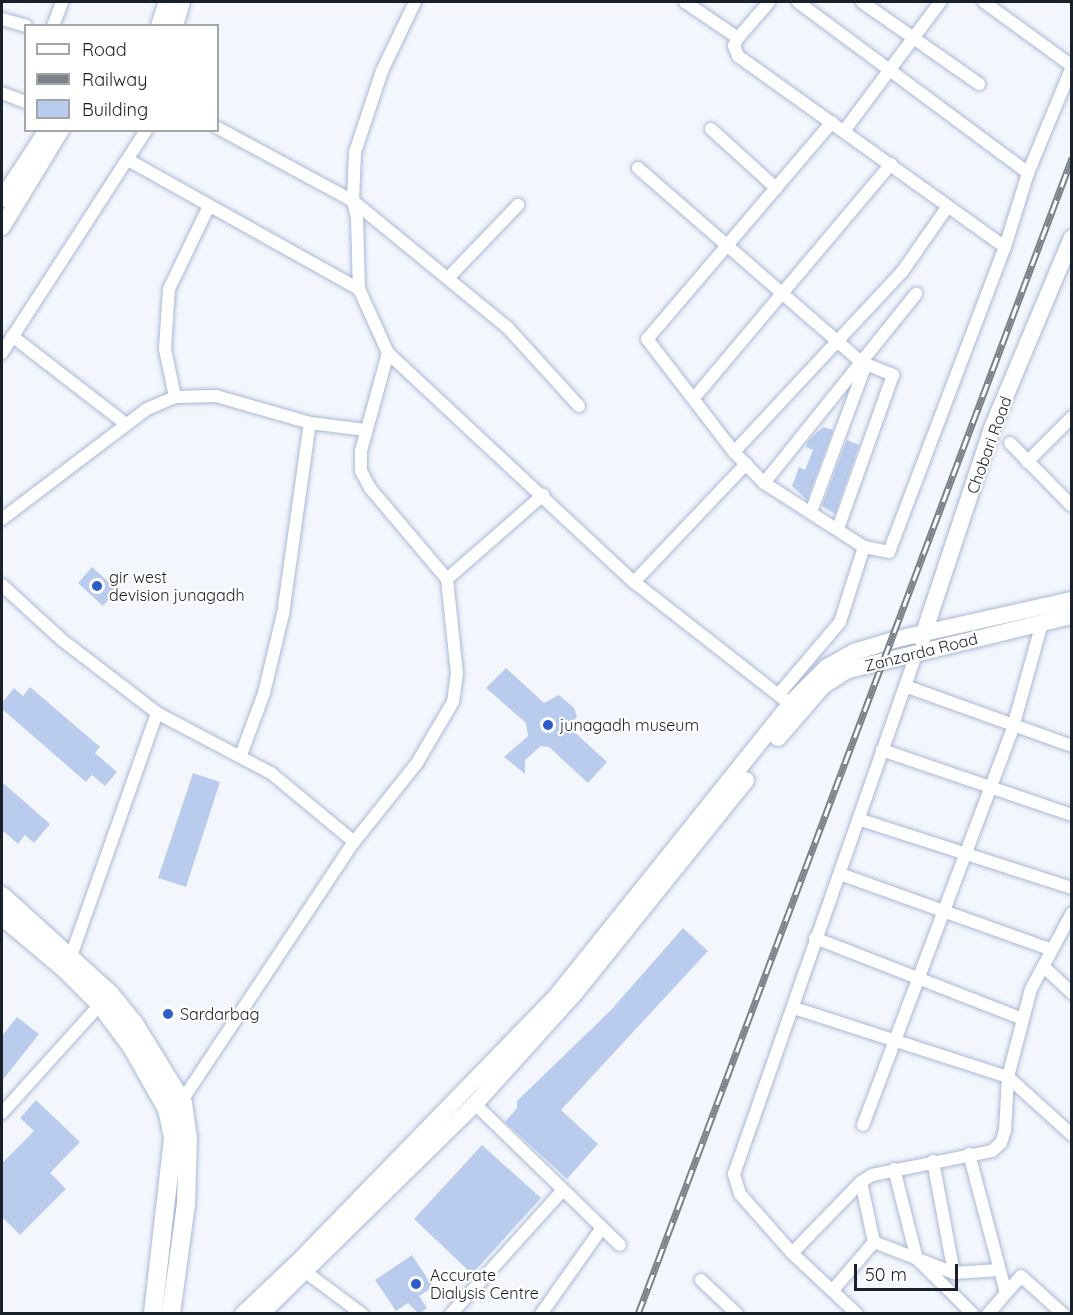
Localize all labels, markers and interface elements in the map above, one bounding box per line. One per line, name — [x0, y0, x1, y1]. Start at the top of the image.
legend — [24, 24, 219, 132]
text: Road — [82, 38, 127, 61]
text: Railway — [82, 68, 148, 91]
text: Building — [82, 98, 148, 121]
street label: Chobari Road — [962, 394, 1016, 496]
place label: gir west devision junagadh — [109, 567, 245, 605]
marker: gir west devision junagadh — [90, 579, 104, 593]
street label: Zanzarda Road — [862, 629, 980, 675]
place label: junagadh museum — [560, 715, 699, 735]
marker: junagadh museum — [541, 718, 555, 732]
place label: Sardarbag — [180, 1004, 259, 1024]
marker: Sardarbag — [161, 1007, 175, 1021]
scale bar — [857, 1252, 960, 1290]
text: 50 m — [865, 1263, 907, 1286]
place label: Accurate Dialysis Centre — [430, 1265, 539, 1303]
marker: Accurate Dialysis Centre — [407, 1275, 425, 1293]

